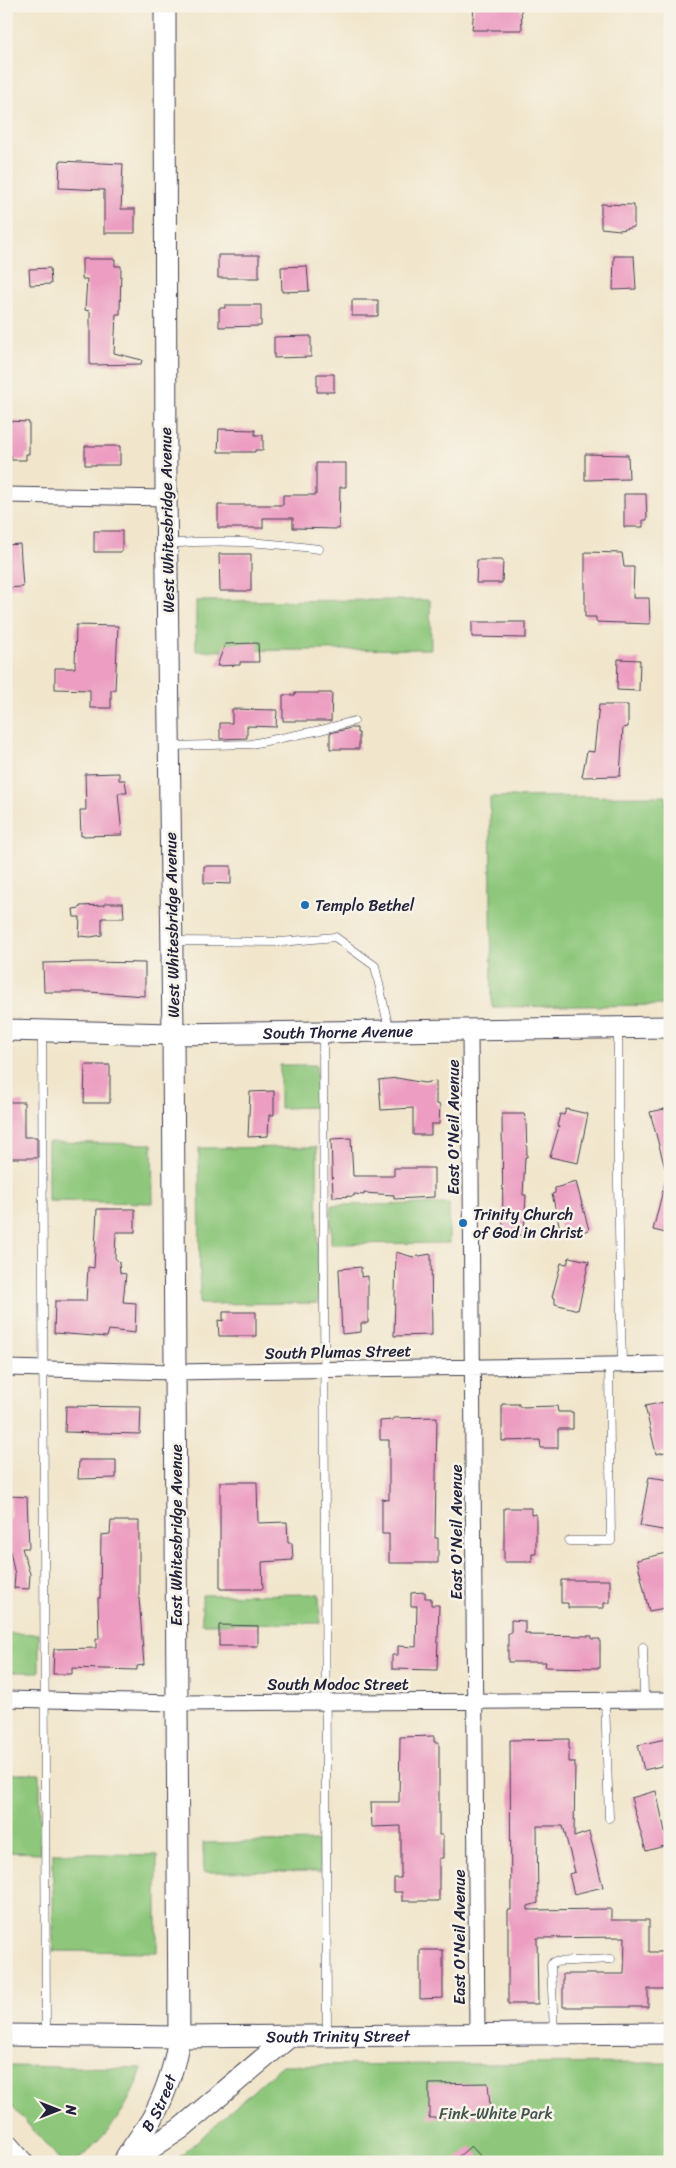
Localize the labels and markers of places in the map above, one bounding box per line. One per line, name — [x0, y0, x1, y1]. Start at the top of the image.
place label: Templo Bethel — [315, 891, 415, 920]
marker: Templo Bethel — [299, 899, 311, 911]
place label: Trinity Church of God in Christ — [473, 1200, 583, 1247]
marker: Trinity Church of God in Christ — [457, 1217, 469, 1229]

